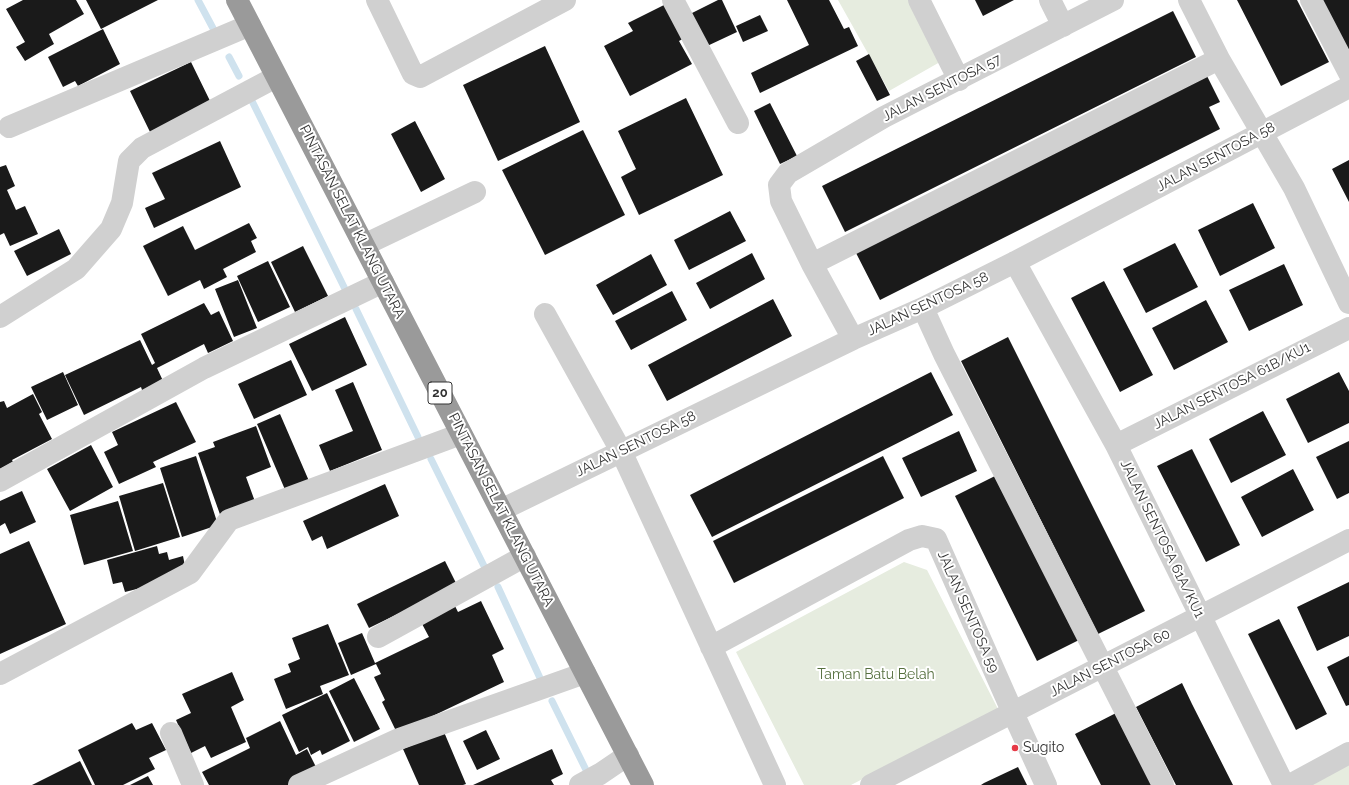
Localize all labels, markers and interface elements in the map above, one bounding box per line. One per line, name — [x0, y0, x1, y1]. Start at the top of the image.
street label: JALAN SENTOSA 57 — [880, 51, 1004, 125]
street label: JALAN SENTOSA 58 — [1154, 119, 1278, 195]
street label: PINTASAN SELAT KLANG UTARA — [296, 122, 408, 322]
street label: JALAN SENTOSA 58 — [865, 269, 991, 339]
street label: JALAN SENTOSA 61B/KU1 — [1151, 339, 1313, 433]
road number: 20 — [428, 382, 452, 404]
street label: JALAN SENTOSA 58 — [573, 408, 699, 480]
street label: PINTASAN SELAT KLANG UTARA — [445, 410, 557, 610]
street label: JALAN SENTOSA 61A/KU1 — [1116, 457, 1208, 621]
street label: JALAN SENTOSA 59 — [934, 548, 1002, 676]
street label: JALAN SENTOSA 60 — [1047, 625, 1173, 701]
park label: Taman Batu Belah — [817, 667, 935, 683]
place label: Sugito — [1023, 740, 1064, 756]
marker: Sugito — [1010, 743, 1020, 753]

